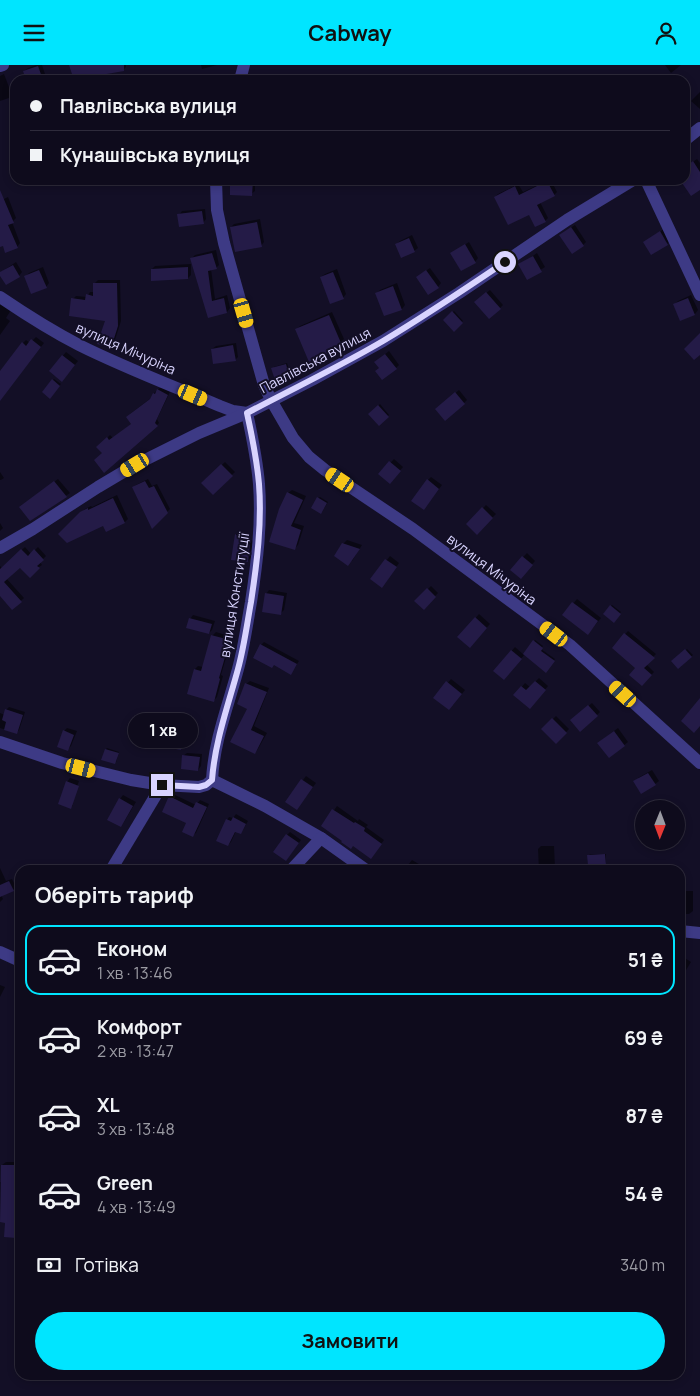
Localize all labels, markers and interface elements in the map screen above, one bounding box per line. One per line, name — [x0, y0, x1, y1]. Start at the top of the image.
text: Cabway — [308, 18, 392, 48]
icon: menu — [20, 19, 48, 47]
icon: person — [652, 19, 680, 47]
text: Павлівська вулиця — [60, 93, 237, 119]
text: Кунашівська вулиця — [60, 142, 250, 168]
route start — [494, 251, 516, 273]
car — [232, 297, 255, 329]
street label: вулиця Мічуріна — [73, 317, 179, 379]
street label: Павлівська вулиця — [256, 323, 374, 397]
car — [176, 382, 209, 408]
car — [118, 451, 151, 479]
car — [323, 465, 356, 495]
street label: вулиця Мічуріна — [443, 529, 541, 609]
street label: вулиця Конституції — [215, 530, 253, 659]
car — [537, 619, 570, 649]
car — [606, 678, 639, 710]
callout: 1 хв — [127, 713, 197, 747]
text: 1 хв — [149, 719, 177, 741]
car — [64, 757, 97, 779]
route end — [151, 774, 173, 796]
north arrow — [635, 800, 685, 850]
map controls — [635, 800, 685, 850]
text: Оберіть тариф — [35, 880, 194, 910]
text: Економ — [97, 936, 167, 962]
icon: car — [37, 938, 82, 983]
text: 51 ₴ — [628, 947, 663, 973]
text: 1 хв · 13:46 — [97, 962, 173, 984]
text: Комфорт — [97, 1014, 182, 1040]
icon: car — [37, 1016, 82, 1061]
text: 69 ₴ — [624, 1025, 663, 1051]
text: 2 хв · 13:47 — [97, 1040, 174, 1062]
text: XL — [97, 1092, 120, 1118]
icon: car — [37, 1094, 82, 1139]
text: 87 ₴ — [626, 1103, 663, 1129]
text: 3 хв · 13:48 — [97, 1118, 175, 1140]
text: Green — [97, 1170, 153, 1196]
icon: car — [37, 1172, 82, 1217]
text: 54 ₴ — [625, 1181, 663, 1207]
text: 4 хв · 13:49 — [97, 1196, 176, 1218]
icon: cash — [35, 1251, 63, 1279]
text: Готівка — [75, 1252, 139, 1278]
text: 340 m — [620, 1254, 665, 1276]
button: Замовити — [35, 1312, 665, 1370]

